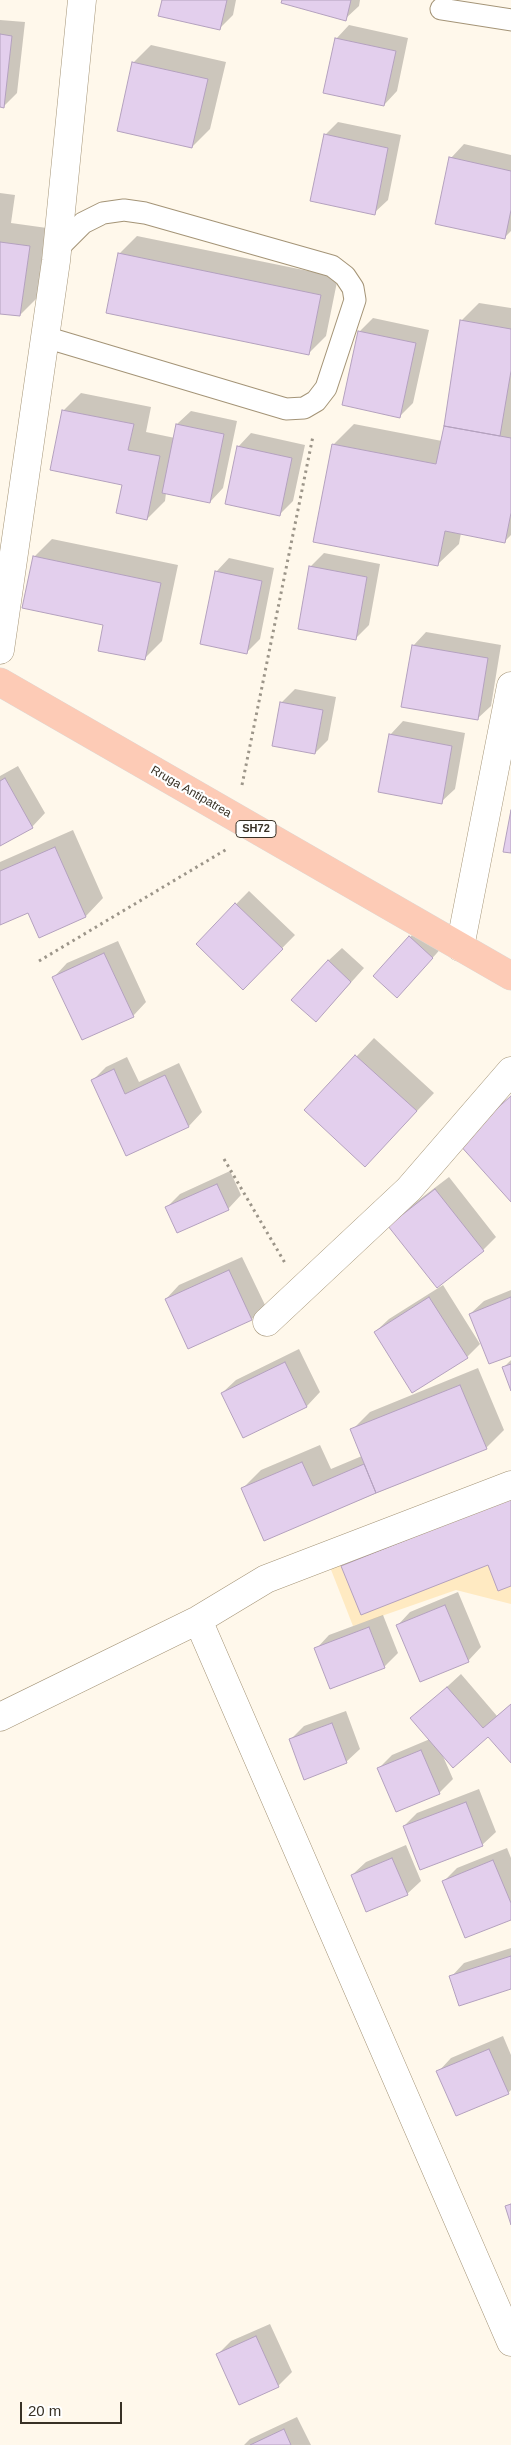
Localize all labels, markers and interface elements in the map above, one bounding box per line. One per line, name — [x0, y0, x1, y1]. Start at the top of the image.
street label: Rruga Antipatrea — [148, 763, 234, 821]
road number: SH72 — [236, 821, 276, 838]
scale bar — [22, 2392, 125, 2424]
text: 20 m — [28, 2402, 61, 2419]

